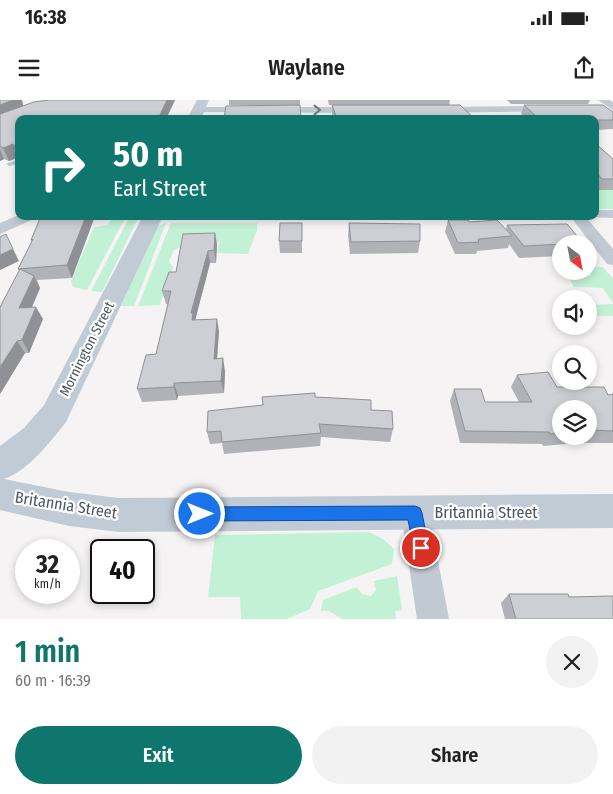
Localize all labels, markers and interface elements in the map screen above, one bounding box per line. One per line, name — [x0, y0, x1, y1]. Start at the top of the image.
text: 16:38 — [25, 6, 67, 29]
icon: menu — [15, 54, 43, 82]
text: Waylane — [268, 54, 345, 81]
icon: share — [570, 54, 598, 82]
one-way arrow — [314, 105, 321, 115]
text: 50 m — [113, 133, 183, 175]
icon: right — [30, 135, 95, 200]
text: Earl Street — [113, 175, 207, 202]
north arrow — [552, 235, 598, 280]
map controls — [552, 235, 597, 445]
button: sound — [552, 290, 597, 335]
street label: Mornington Street — [56, 298, 118, 399]
button: search — [552, 345, 597, 390]
button: layers — [552, 400, 597, 445]
position arrow — [173, 487, 225, 539]
street label: Britannia Street — [14, 488, 119, 523]
street label: Britannia Street — [434, 503, 538, 522]
pin — [400, 527, 442, 569]
icon: arrive — [407, 534, 435, 562]
speed limit sign: 40 — [90, 539, 155, 604]
text: 32 — [36, 550, 59, 580]
text: km/h — [34, 577, 61, 591]
text: 1 min — [15, 634, 80, 670]
button: close — [546, 636, 598, 688]
text: 60 m · 16:39 — [15, 671, 91, 690]
button: Exit — [15, 726, 302, 784]
button: Share — [312, 726, 598, 784]

